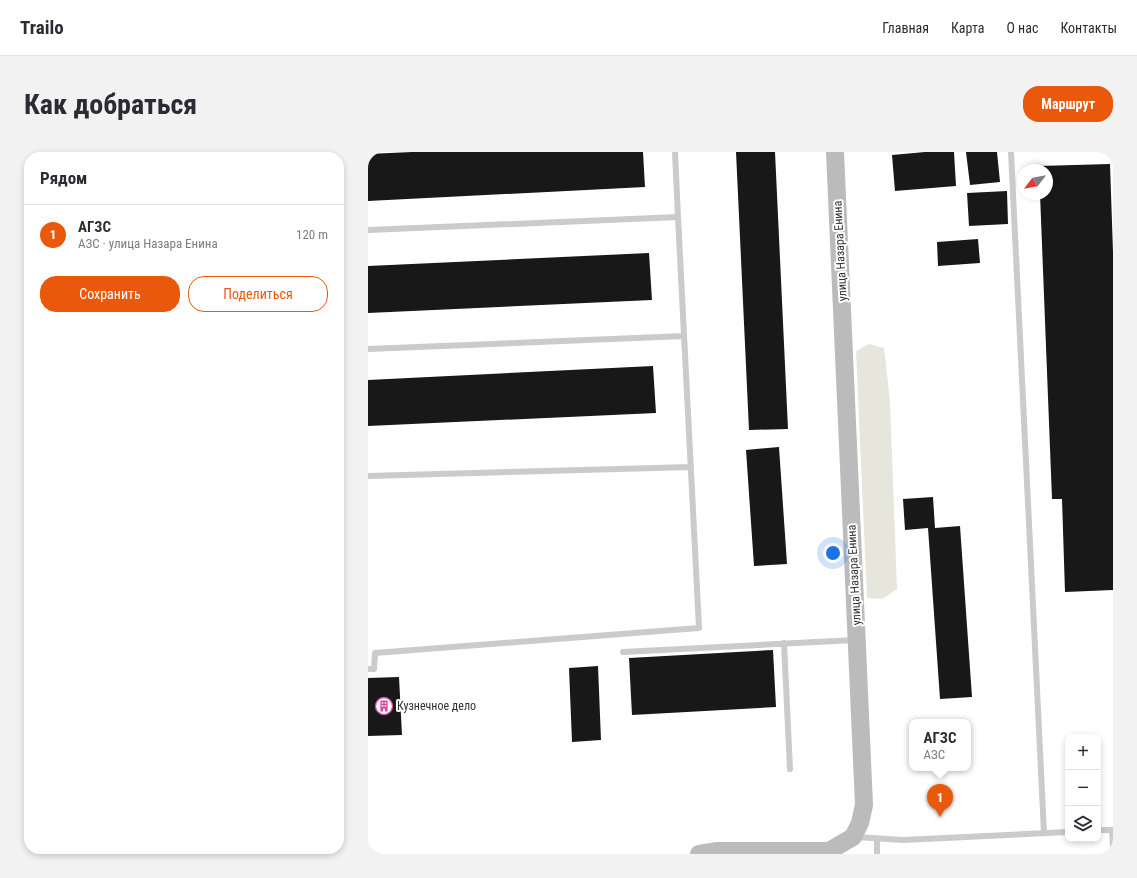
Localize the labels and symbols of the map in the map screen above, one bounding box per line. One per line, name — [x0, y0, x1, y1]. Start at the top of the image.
north arrow — [1017, 164, 1053, 200]
street label: улица Назара Енина — [830, 200, 850, 302]
street label: улица Назара Енина — [844, 524, 864, 626]
your location — [823, 543, 843, 563]
building icon: Кузнечное дело — [374, 696, 394, 716]
place label: Кузнечное дело — [397, 699, 476, 713]
pin: 1 — [927, 784, 953, 817]

